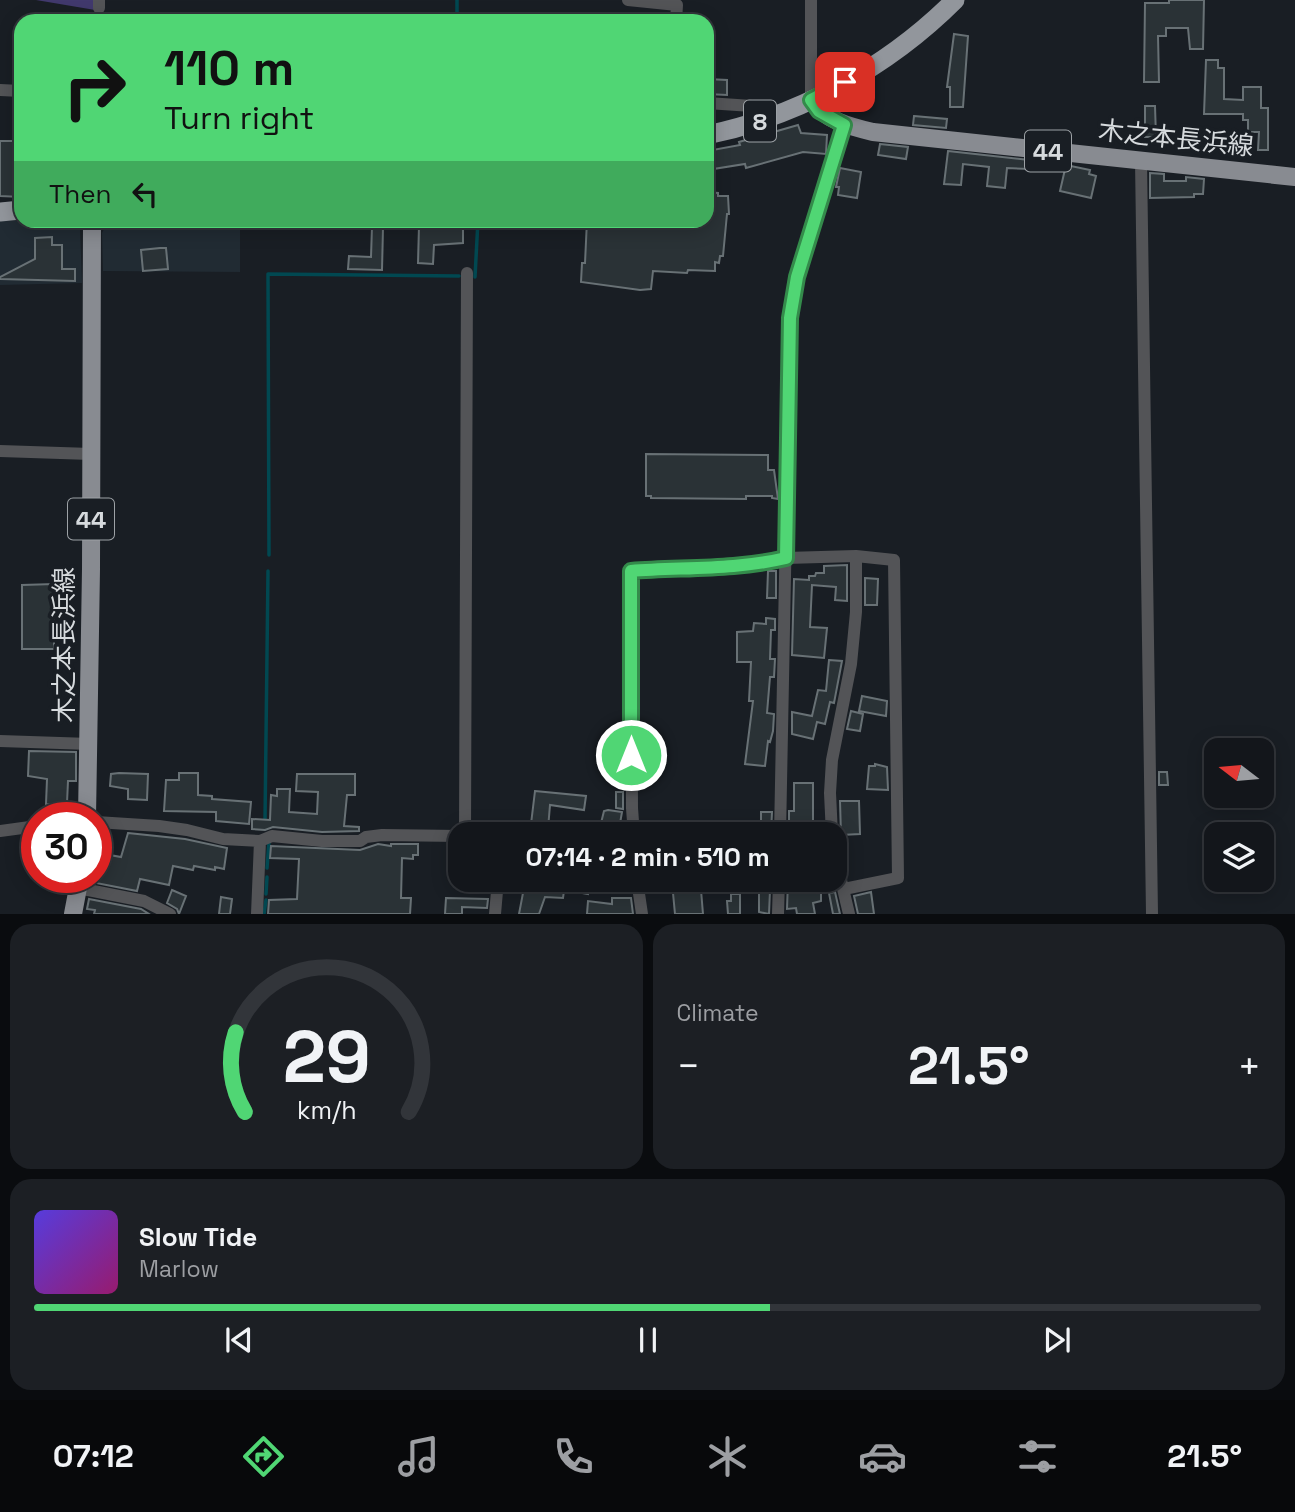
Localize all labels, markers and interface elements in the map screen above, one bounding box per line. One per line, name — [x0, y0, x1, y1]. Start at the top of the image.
text: 110 m — [164, 37, 294, 99]
icon: right — [49, 42, 140, 133]
pin — [815, 52, 875, 112]
icon: arrive — [826, 63, 864, 101]
text: Turn right — [164, 98, 314, 138]
road number: 8 — [744, 100, 776, 141]
street label: 木之本長浜線 — [1097, 113, 1255, 163]
road number: 44 — [1025, 131, 1071, 172]
icon: left — [126, 175, 164, 213]
text: Then — [49, 177, 112, 211]
road number: 44 — [68, 498, 114, 540]
street label: 木之本長浜線 — [47, 567, 81, 723]
position arrow — [594, 718, 668, 792]
north arrow — [1204, 738, 1274, 808]
map controls — [1204, 738, 1274, 892]
speed limit sign: 30 — [21, 802, 112, 893]
button: layers — [1204, 822, 1274, 892]
text: 07:14 · 2 min · 510 m — [525, 840, 770, 874]
text: Climate — [677, 998, 759, 1028]
text: 29 — [282, 1011, 370, 1104]
text: 21.5° — [908, 1033, 1030, 1099]
text: − — [677, 1042, 700, 1090]
text: + — [1237, 1042, 1261, 1090]
text: km/h — [296, 1094, 356, 1126]
text: Slow Tide — [139, 1220, 257, 1254]
text: Marlow — [139, 1254, 219, 1284]
icon: previous — [220, 1321, 258, 1359]
icon: pause — [629, 1321, 667, 1359]
icon: next — [1038, 1321, 1076, 1359]
icon: directions — [239, 1432, 288, 1481]
icon: music — [394, 1432, 443, 1481]
icon: phone — [549, 1432, 598, 1481]
icon: climate — [703, 1432, 752, 1481]
icon: car — [858, 1432, 907, 1481]
icon: filters — [1013, 1432, 1062, 1481]
text: 07:12 — [53, 1436, 134, 1476]
text: 21.5° — [1167, 1436, 1242, 1476]

